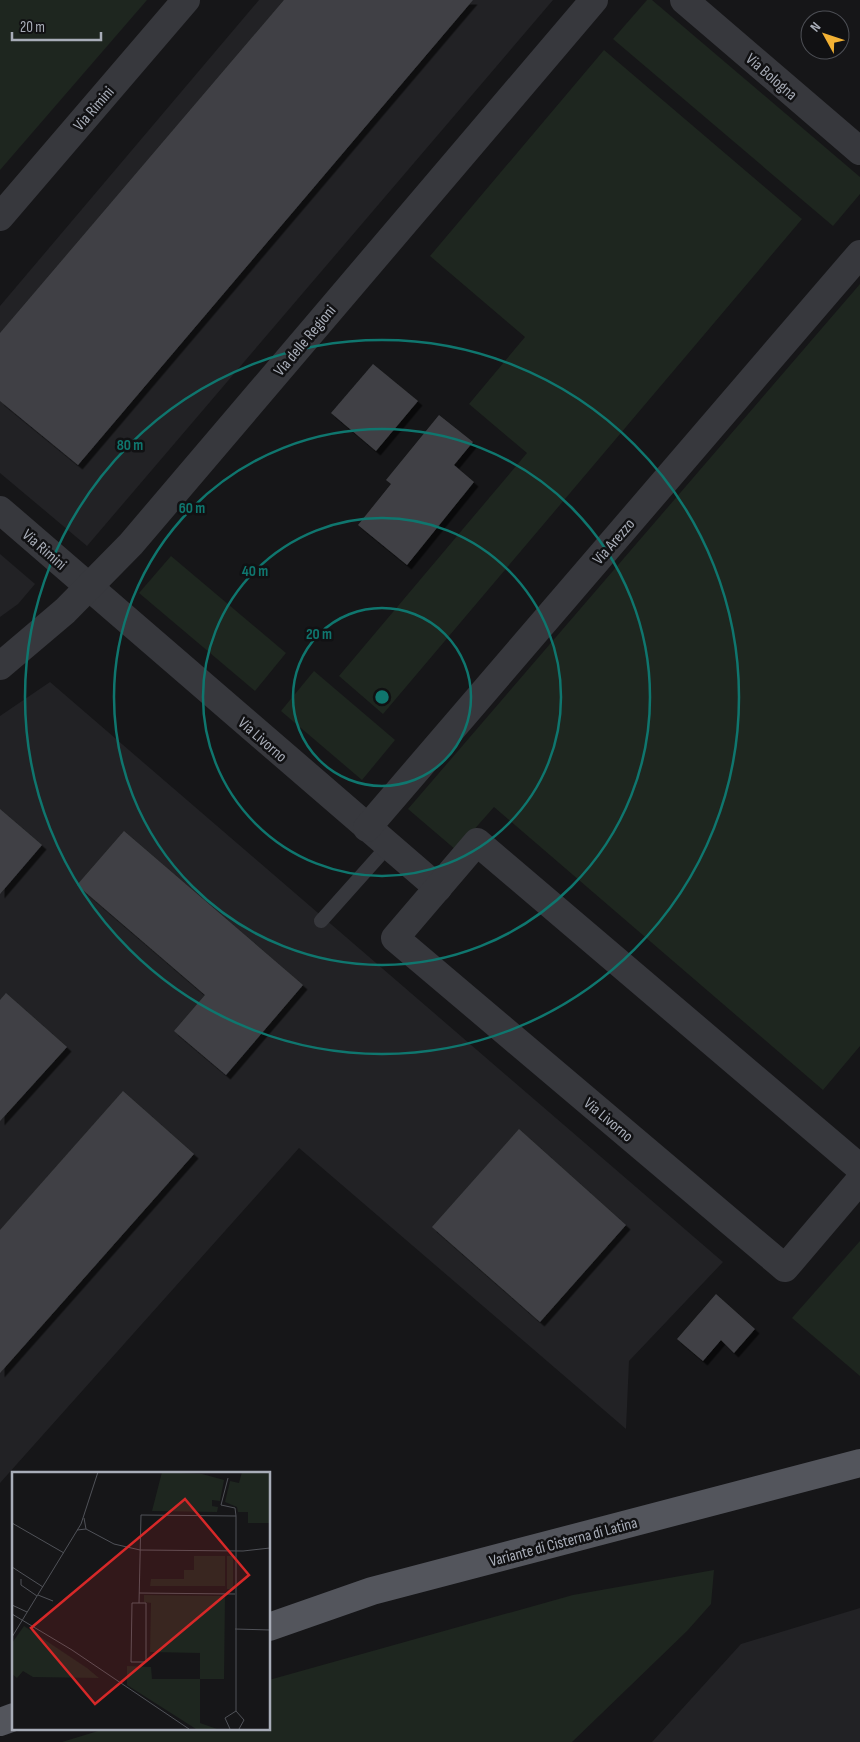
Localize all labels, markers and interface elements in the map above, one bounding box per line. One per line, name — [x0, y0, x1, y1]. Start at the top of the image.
scale bar — [12, 10, 101, 42]
north arrow — [800, 10, 850, 60]
text: 20 m — [20, 18, 45, 37]
text: N — [807, 19, 824, 35]
street label: Via Bologna — [742, 50, 800, 105]
street label: Via Rimini — [70, 83, 118, 135]
street label: Via delle Regioni — [270, 302, 340, 380]
text: 80 m — [117, 436, 143, 455]
text: 60 m — [179, 499, 205, 518]
street label: Via Arezzo — [589, 515, 639, 569]
street label: Via Rimini — [18, 526, 70, 574]
text: 40 m — [242, 562, 268, 581]
text: 20 m — [306, 625, 332, 644]
centre of rings — [373, 688, 391, 706]
street label: Via Livorno — [234, 714, 290, 767]
street label: Via Livorno — [579, 1094, 637, 1146]
inset map — [12, 1472, 270, 1730]
street label: Variante di Cisterna di Latina — [487, 1514, 639, 1571]

